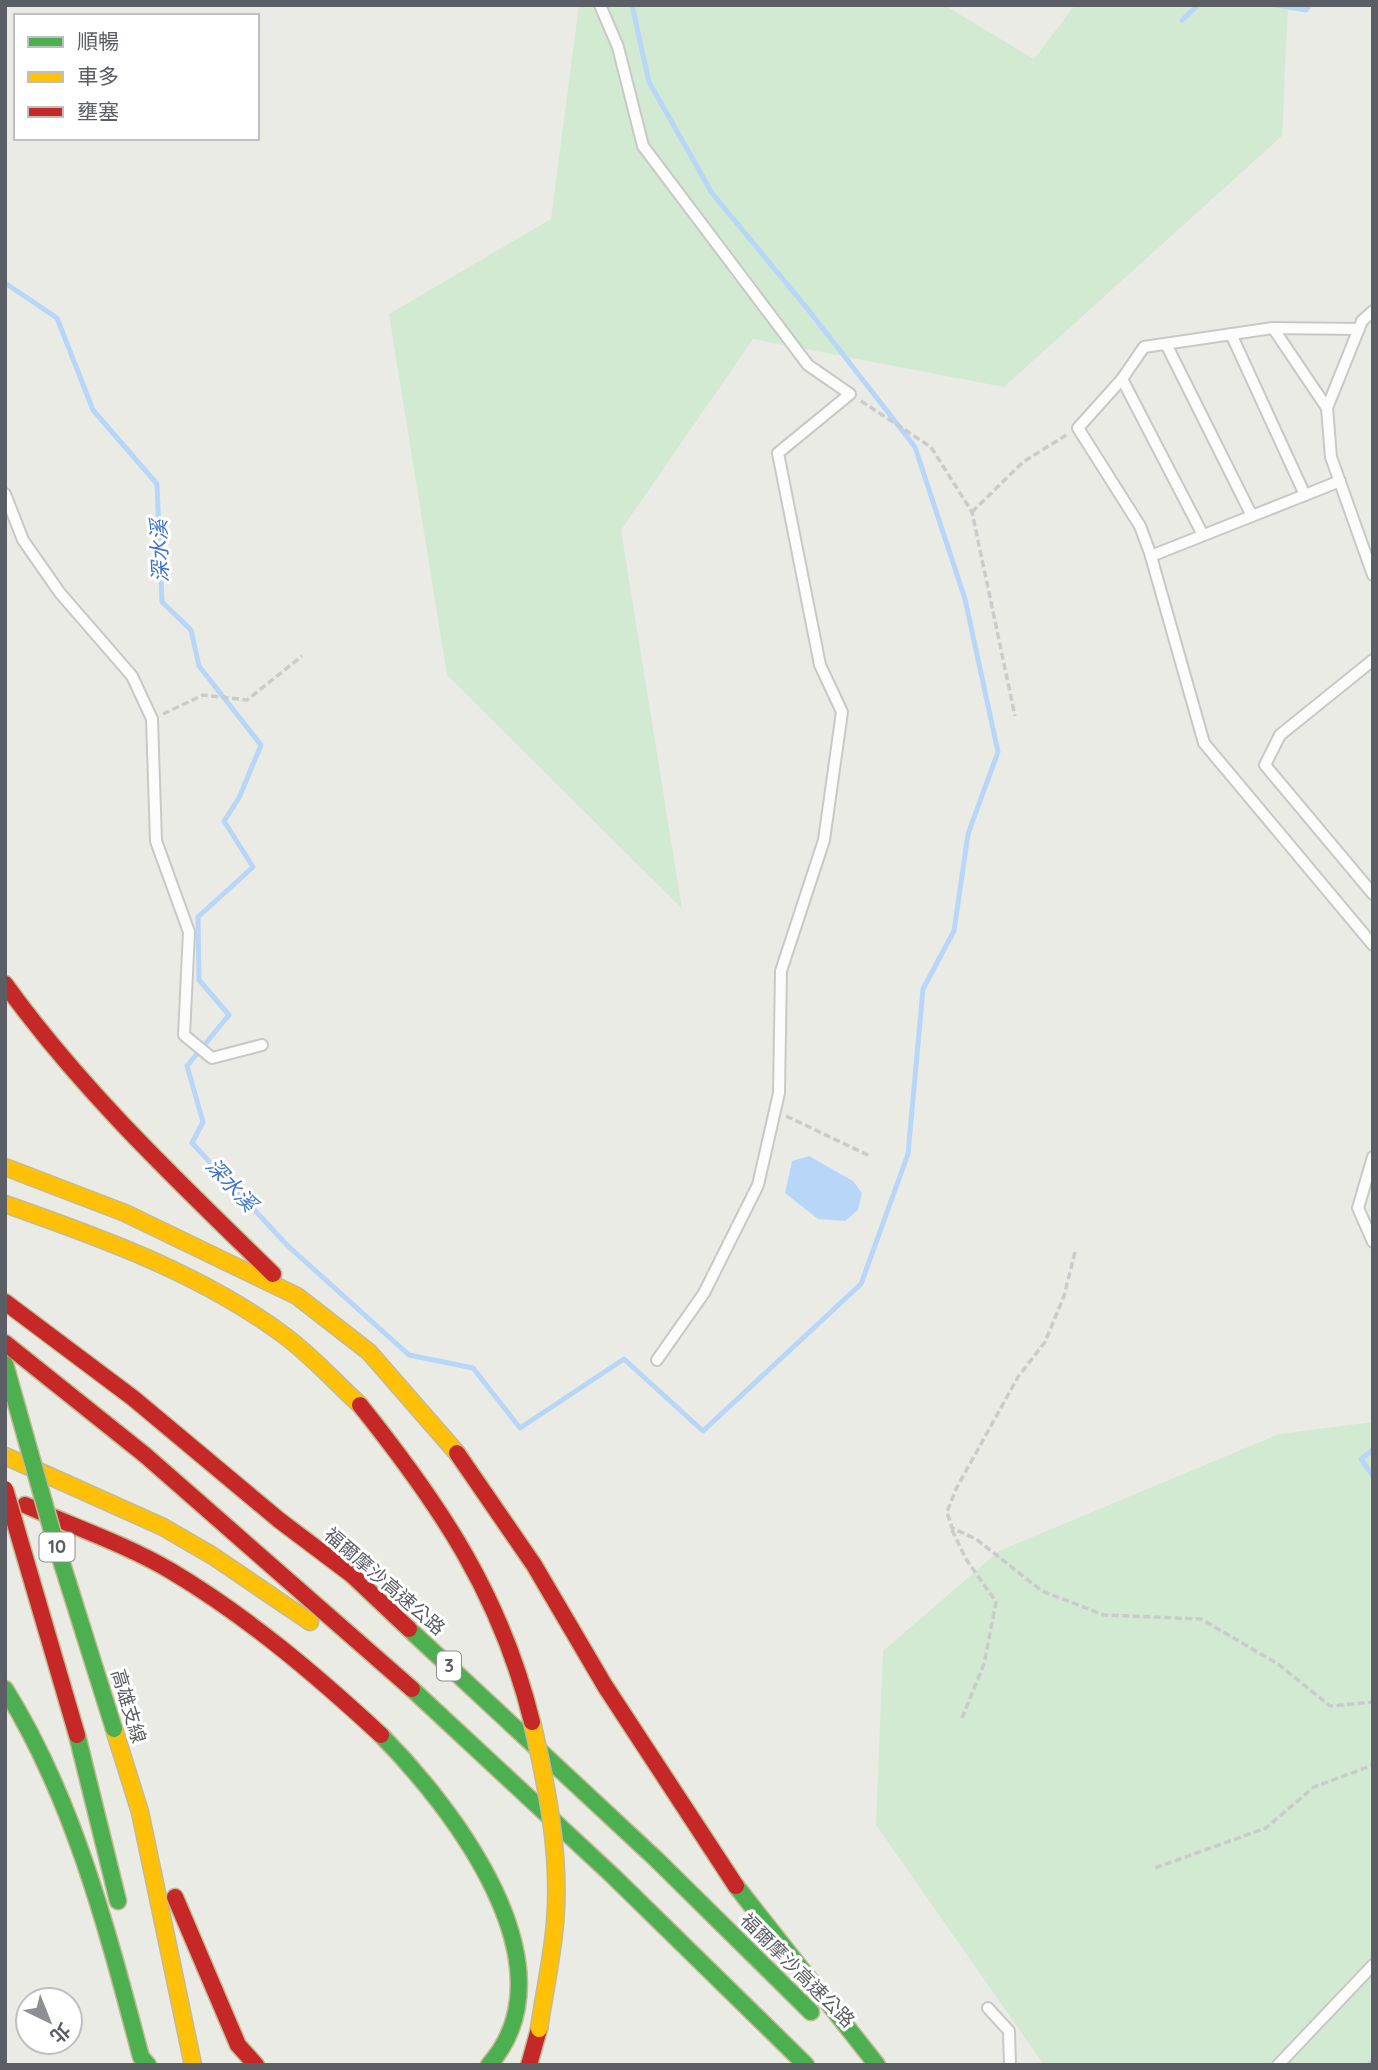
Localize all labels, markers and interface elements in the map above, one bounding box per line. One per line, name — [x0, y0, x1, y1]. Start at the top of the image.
legend — [14, 14, 259, 140]
text: 順暢 — [77, 28, 119, 54]
text: 車多 — [77, 63, 119, 89]
text: 壅塞 — [77, 98, 119, 124]
water label: 深水溪 — [145, 516, 173, 583]
water label: 深水溪 — [201, 1152, 265, 1218]
street label: 福爾摩沙高速公路 — [320, 1522, 450, 1640]
road number: 10 — [40, 1532, 74, 1562]
road number: 3 — [437, 1652, 461, 1680]
street label: 高雄支線 — [106, 1666, 152, 1746]
street label: 福爾摩沙高速公路 — [736, 1908, 860, 2032]
north arrow — [14, 1986, 84, 2056]
text: 北 — [45, 2018, 76, 2049]

